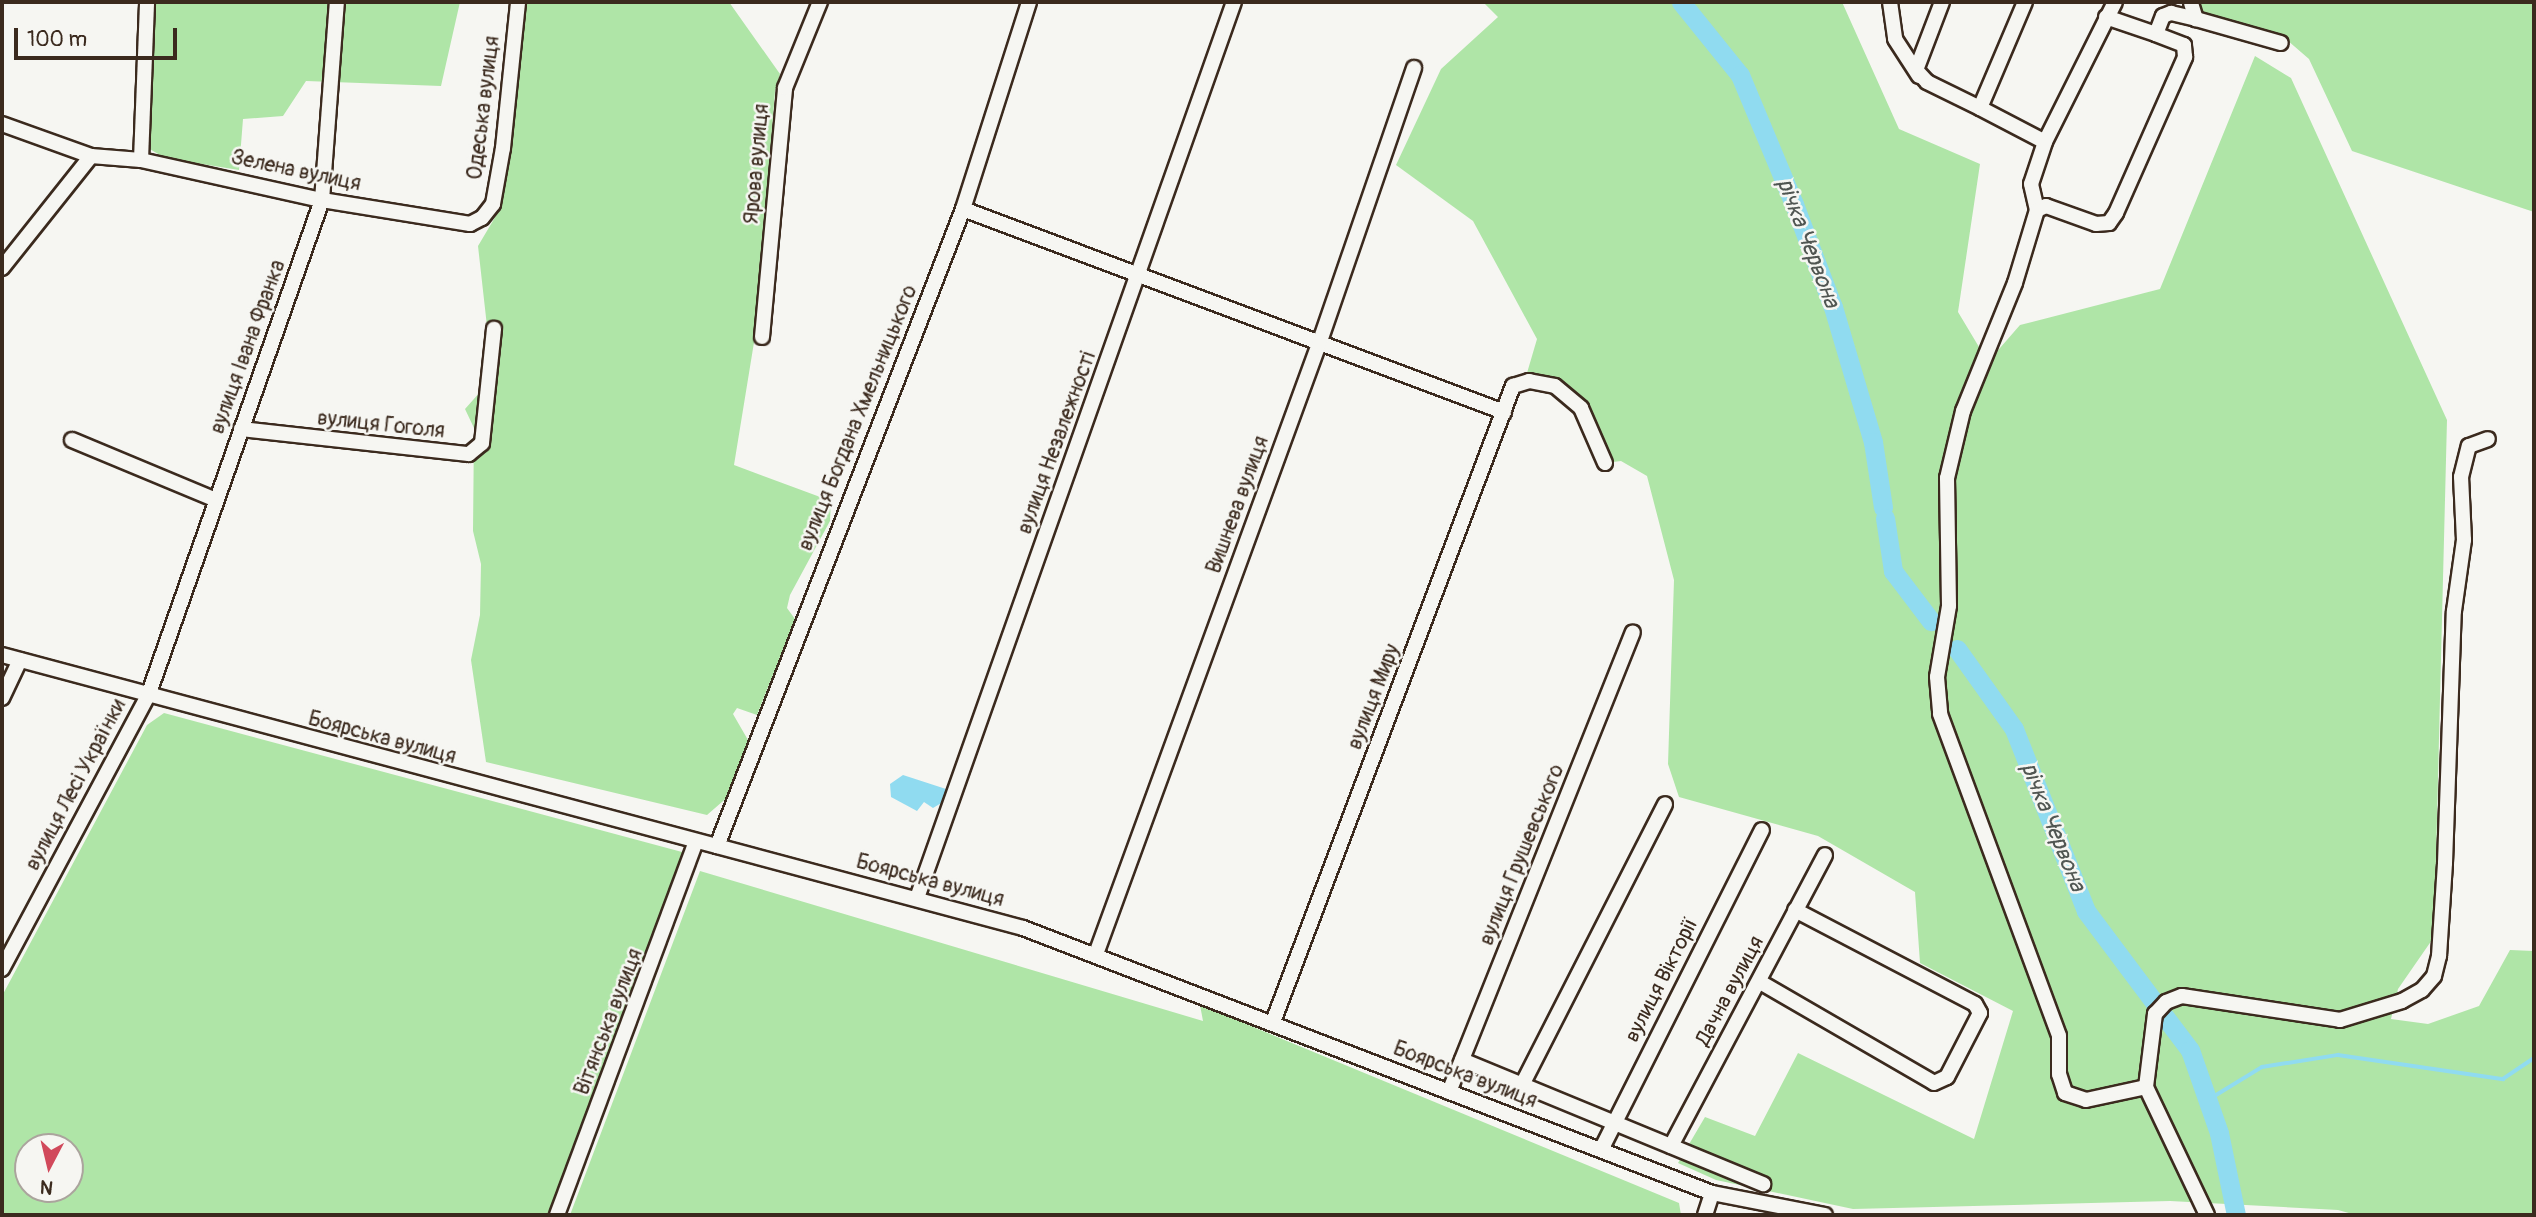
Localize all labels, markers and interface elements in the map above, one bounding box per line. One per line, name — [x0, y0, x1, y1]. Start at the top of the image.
scale bar — [18, 14, 180, 58]
text: 100 m — [27, 26, 87, 53]
street label: Одеська вулиця — [463, 35, 505, 181]
street label: Ярова вулиця — [739, 103, 775, 225]
street label: Зелена вулиця — [229, 145, 363, 197]
water label: річка Червона — [1771, 175, 1845, 311]
street label: вулиця Івана Франка — [205, 257, 291, 437]
street label: вулиця Богдана Хмельницького — [793, 282, 923, 554]
street label: вулиця Незалежності — [1012, 349, 1102, 537]
street label: вулиця Гоголя — [316, 406, 446, 444]
street label: Вишнева вулиця — [1201, 433, 1275, 577]
street label: вулиця Миру — [1342, 641, 1406, 753]
street label: вулиця Лесі Українки — [20, 695, 132, 875]
street label: Боярська вулиця — [305, 706, 459, 770]
water label: річка Червона — [2015, 759, 2091, 895]
street label: вулиця Грушевського — [1474, 761, 1570, 949]
street label: Боярська вулиця — [853, 849, 1007, 913]
street label: вулиця Вікторії — [1620, 914, 1704, 1046]
street label: Дачна вулиця — [1691, 932, 1769, 1050]
street label: Вітянська вулиця — [570, 945, 648, 1099]
street label: Боярська вулиця — [1390, 1036, 1540, 1114]
north arrow — [14, 1133, 84, 1203]
text: N — [39, 1174, 55, 1200]

